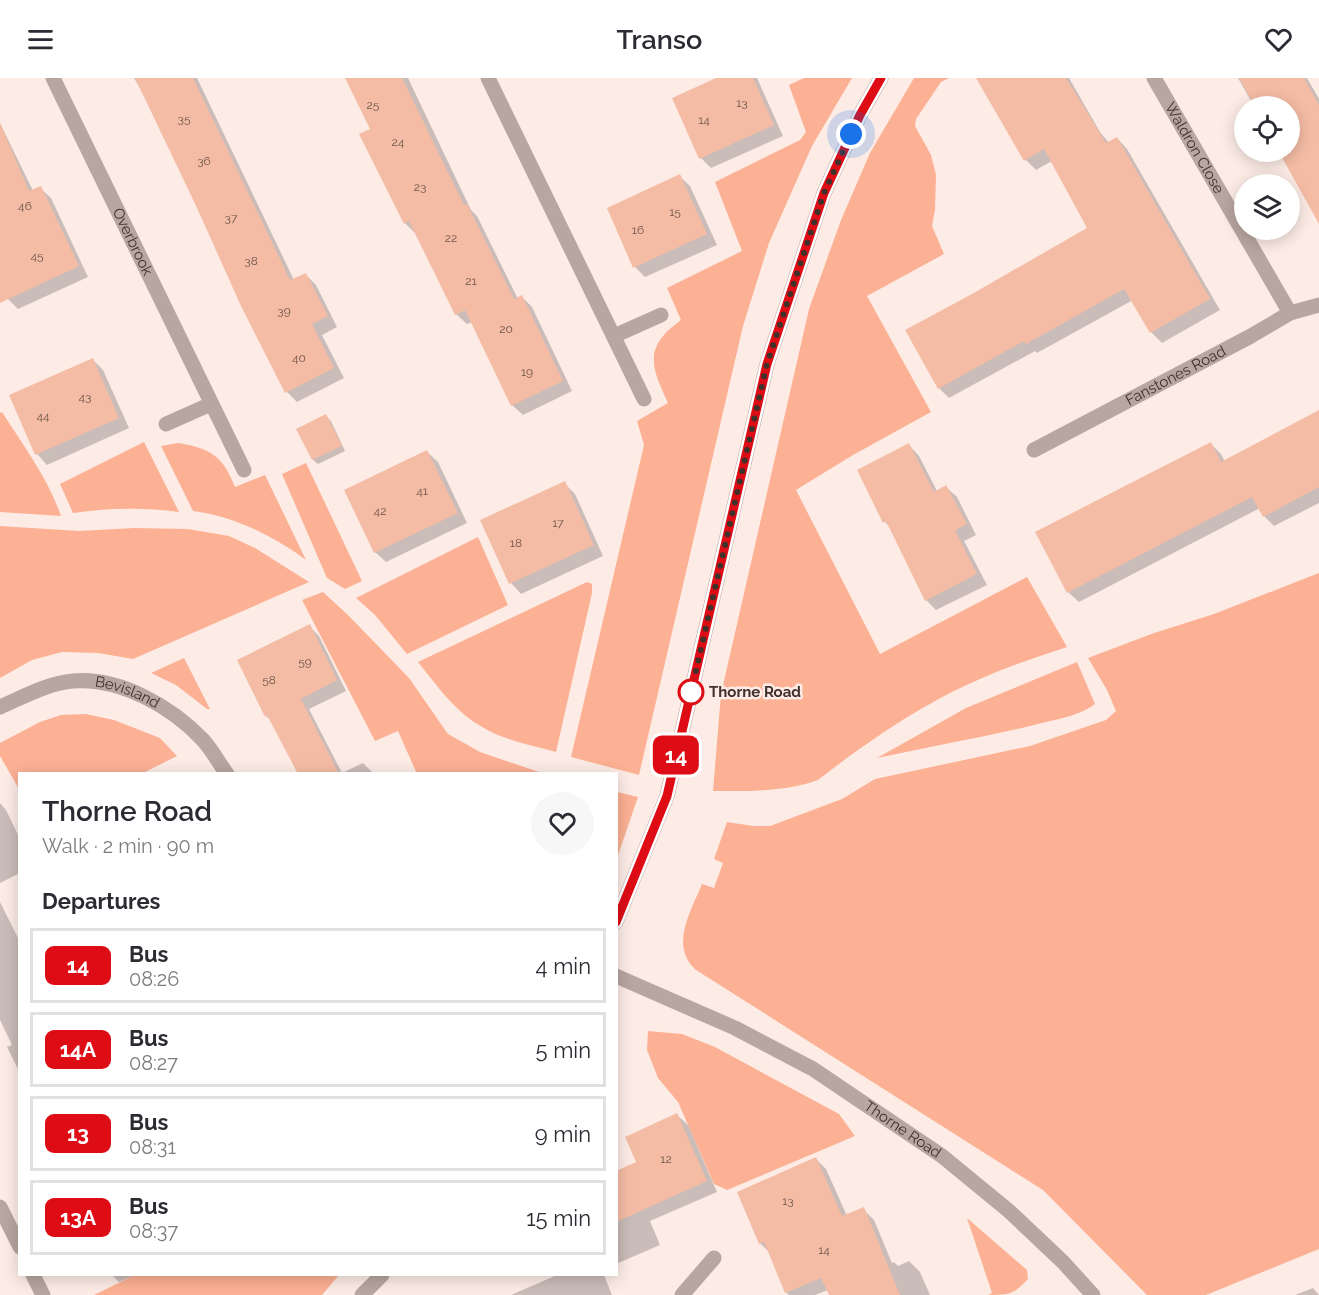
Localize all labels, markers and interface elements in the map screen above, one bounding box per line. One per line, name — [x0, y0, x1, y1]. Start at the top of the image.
icon: menu — [24, 23, 57, 56]
icon: heart — [1262, 23, 1295, 56]
text: Transo — [617, 24, 702, 55]
house number: 13 — [736, 96, 748, 110]
map controls — [1234, 96, 1300, 240]
button: locate — [1234, 96, 1300, 162]
house number: 25 — [367, 98, 380, 112]
street label: Waldron Close — [1161, 99, 1228, 197]
house number: 35 — [178, 112, 191, 126]
house number: 14 — [698, 113, 710, 127]
your location — [836, 119, 866, 149]
house number: 24 — [392, 135, 405, 149]
house number: 36 — [197, 154, 211, 168]
button: layers — [1234, 174, 1300, 240]
house number: 23 — [414, 180, 426, 194]
house number: 46 — [18, 199, 32, 213]
street label: Overbrook — [109, 205, 157, 278]
house number: 15 — [669, 205, 681, 219]
house number: 37 — [225, 211, 238, 225]
house number: 16 — [632, 223, 644, 237]
house number: 22 — [445, 231, 457, 245]
house number: 45 — [30, 249, 44, 263]
house number: 38 — [244, 254, 258, 268]
house number: 21 — [465, 274, 477, 288]
house number: 39 — [277, 304, 291, 318]
house number: 20 — [499, 322, 513, 336]
street label: Fanstones Road — [1123, 342, 1229, 409]
house number: 40 — [292, 351, 306, 365]
house number: 19 — [521, 365, 533, 379]
house number: 43 — [79, 390, 91, 404]
house number: 44 — [36, 409, 50, 423]
house number: 41 — [416, 484, 428, 498]
house number: 42 — [374, 504, 386, 518]
house number: 17 — [552, 516, 564, 530]
house number: 18 — [510, 536, 522, 550]
house number: 59 — [298, 655, 312, 669]
street label: Bevisland — [94, 673, 163, 712]
house number: 58 — [262, 673, 276, 687]
marker: Thorne Road — [678, 679, 704, 705]
place label: Thorne Road — [709, 683, 801, 701]
line badge: 14 — [649, 736, 703, 774]
text: 14 — [665, 743, 687, 768]
button: heart — [531, 792, 594, 855]
text: Thorne Road — [42, 795, 212, 828]
text: Walk · 2 min · 90 m — [42, 834, 214, 858]
text: Departures — [42, 888, 160, 914]
text: Bus — [129, 941, 168, 967]
text: 14 — [67, 953, 89, 978]
text: 4 min — [536, 953, 591, 979]
text: 08:26 — [129, 967, 179, 991]
text: Bus — [129, 1025, 168, 1051]
text: 14A — [60, 1037, 96, 1062]
text: 5 min — [536, 1037, 591, 1063]
text: 08:27 — [129, 1051, 178, 1075]
street label: Thorne Road — [860, 1097, 945, 1162]
text: Bus — [129, 1109, 168, 1135]
text: 13 — [67, 1121, 89, 1146]
text: 9 min — [535, 1121, 591, 1147]
text: 08:31 — [129, 1135, 176, 1159]
house number: 12 — [660, 1152, 672, 1166]
text: Bus — [129, 1193, 168, 1219]
house number: 13 — [782, 1194, 794, 1208]
text: 13A — [60, 1205, 96, 1230]
text: 15 min — [526, 1205, 591, 1231]
text: 08:37 — [129, 1219, 178, 1243]
house number: 14 — [818, 1243, 830, 1257]

